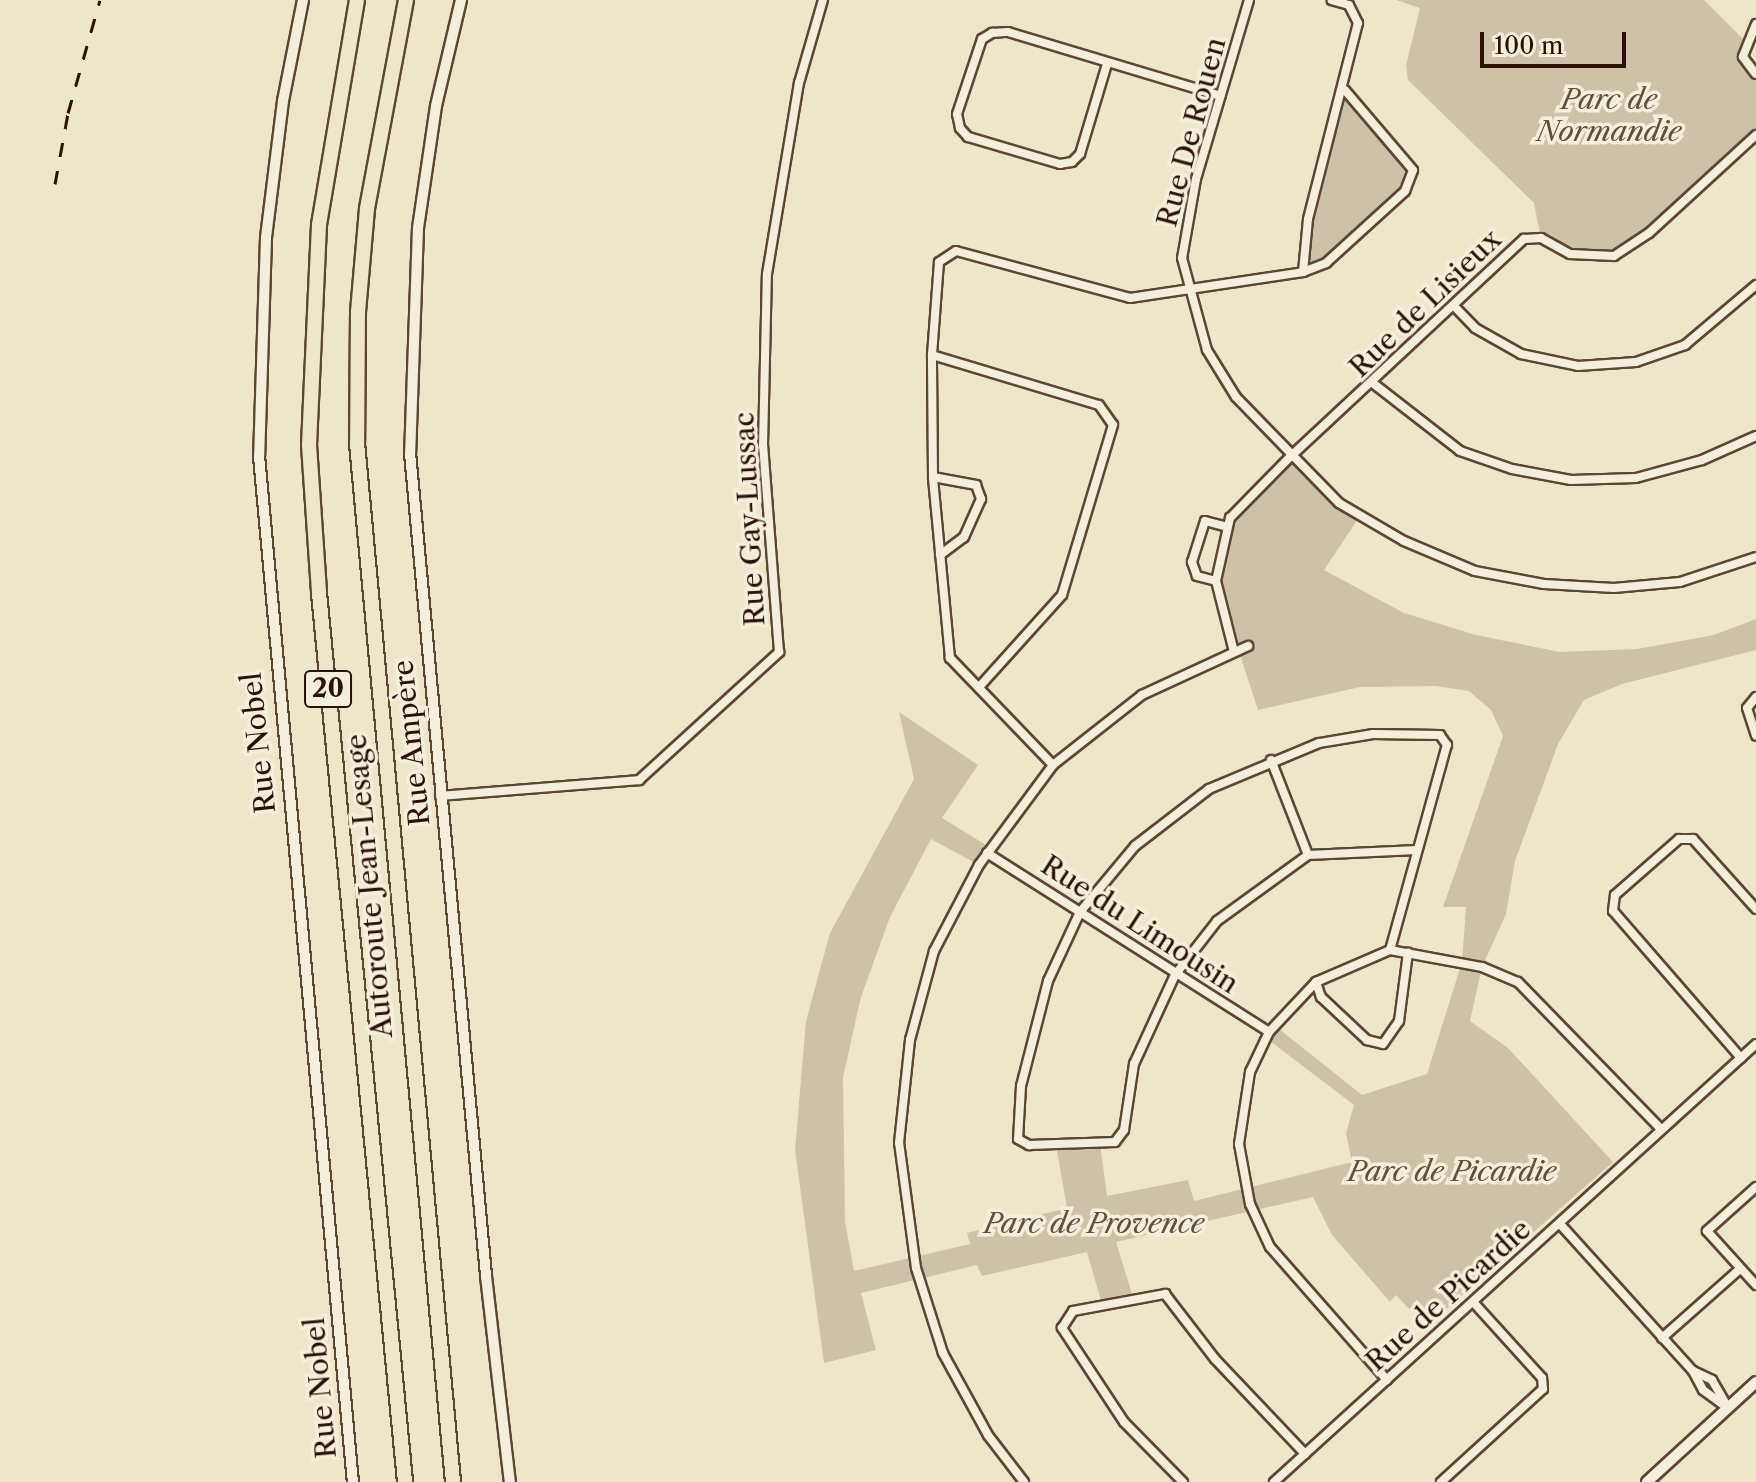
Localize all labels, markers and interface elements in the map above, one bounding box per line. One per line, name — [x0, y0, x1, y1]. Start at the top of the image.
scale bar — [1484, 16, 1630, 66]
text: 100 m — [1494, 31, 1563, 60]
street label: Rue De Rouen — [1150, 34, 1232, 230]
park label: Parc de Normandie — [1537, 82, 1681, 148]
street label: Rue de Lisieux — [1342, 222, 1508, 384]
street label: Rue Gay-Lussac — [727, 411, 771, 627]
street label: Rue Ampère — [386, 658, 436, 828]
road number: 20 — [304, 667, 352, 711]
street label: Rue Nobel — [234, 671, 282, 815]
street label: Autoroute Jean-Lesage — [339, 733, 399, 1039]
street label: Rue du Limousin — [1035, 848, 1245, 1000]
park label: Parc de Picardie — [1348, 1154, 1556, 1188]
park label: Parc de Provence — [984, 1206, 1204, 1240]
street label: Rue de Picardie — [1359, 1212, 1537, 1378]
street label: Rue Nobel — [297, 1316, 343, 1460]

